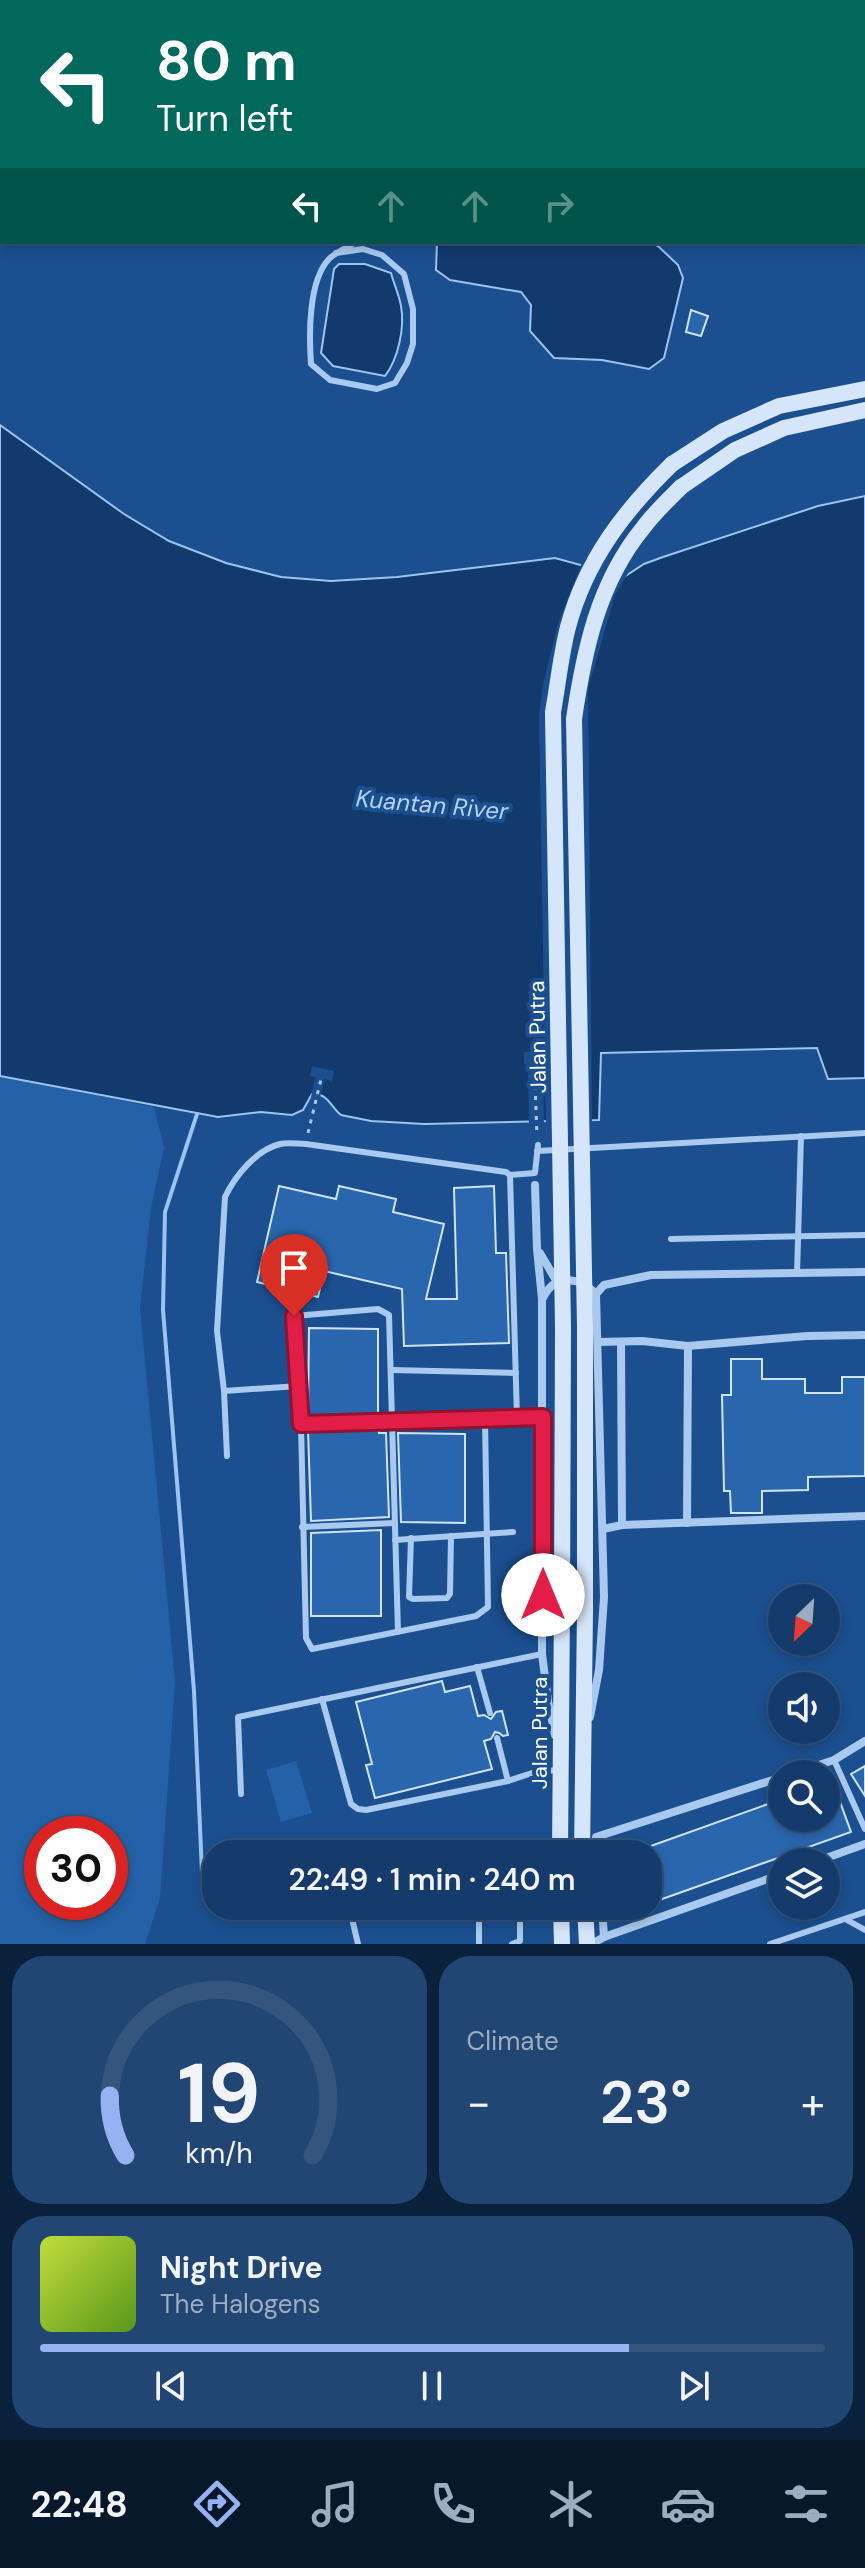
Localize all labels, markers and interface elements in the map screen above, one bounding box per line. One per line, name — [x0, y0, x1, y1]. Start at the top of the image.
text: 80 m — [156, 24, 297, 97]
icon: left — [24, 32, 128, 136]
text: Turn left — [156, 95, 293, 142]
icon: left — [285, 184, 329, 228]
icon: ahead — [369, 184, 413, 228]
icon: ahead — [453, 184, 497, 228]
icon: right — [537, 184, 581, 228]
water label: Kuantan River — [355, 782, 510, 827]
street label: Jalan Putra — [522, 981, 553, 1093]
pin — [260, 1234, 328, 1316]
icon: arrive — [272, 1246, 316, 1290]
position arrow — [501, 1553, 585, 1637]
north arrow — [768, 1584, 840, 1656]
map controls — [768, 1584, 840, 1920]
button: sound — [768, 1672, 840, 1744]
street label: Jalan Putra — [525, 1677, 554, 1789]
button: search — [768, 1760, 840, 1832]
speed limit sign: 30 — [24, 1816, 128, 1920]
button: layers — [768, 1848, 840, 1920]
text: 22:49 · 1 min · 240 m — [288, 1860, 576, 1899]
text: Climate — [467, 2024, 559, 2058]
text: 19 — [178, 2039, 261, 2148]
text: 23° — [600, 2063, 692, 2142]
text: − — [467, 2074, 491, 2132]
text: + — [801, 2074, 825, 2132]
text: km/h — [185, 2135, 253, 2172]
text: Night Drive — [160, 2248, 323, 2287]
text: The Halogens — [160, 2287, 320, 2321]
icon: previous — [149, 2364, 193, 2408]
icon: pause — [410, 2364, 454, 2408]
icon: next — [672, 2364, 716, 2408]
icon: directions — [189, 2476, 245, 2532]
icon: music — [307, 2476, 363, 2532]
icon: phone — [425, 2476, 481, 2532]
icon: climate — [543, 2476, 599, 2532]
icon: car — [660, 2476, 716, 2532]
icon: filters — [778, 2476, 834, 2532]
text: 22:48 — [31, 2481, 128, 2528]

